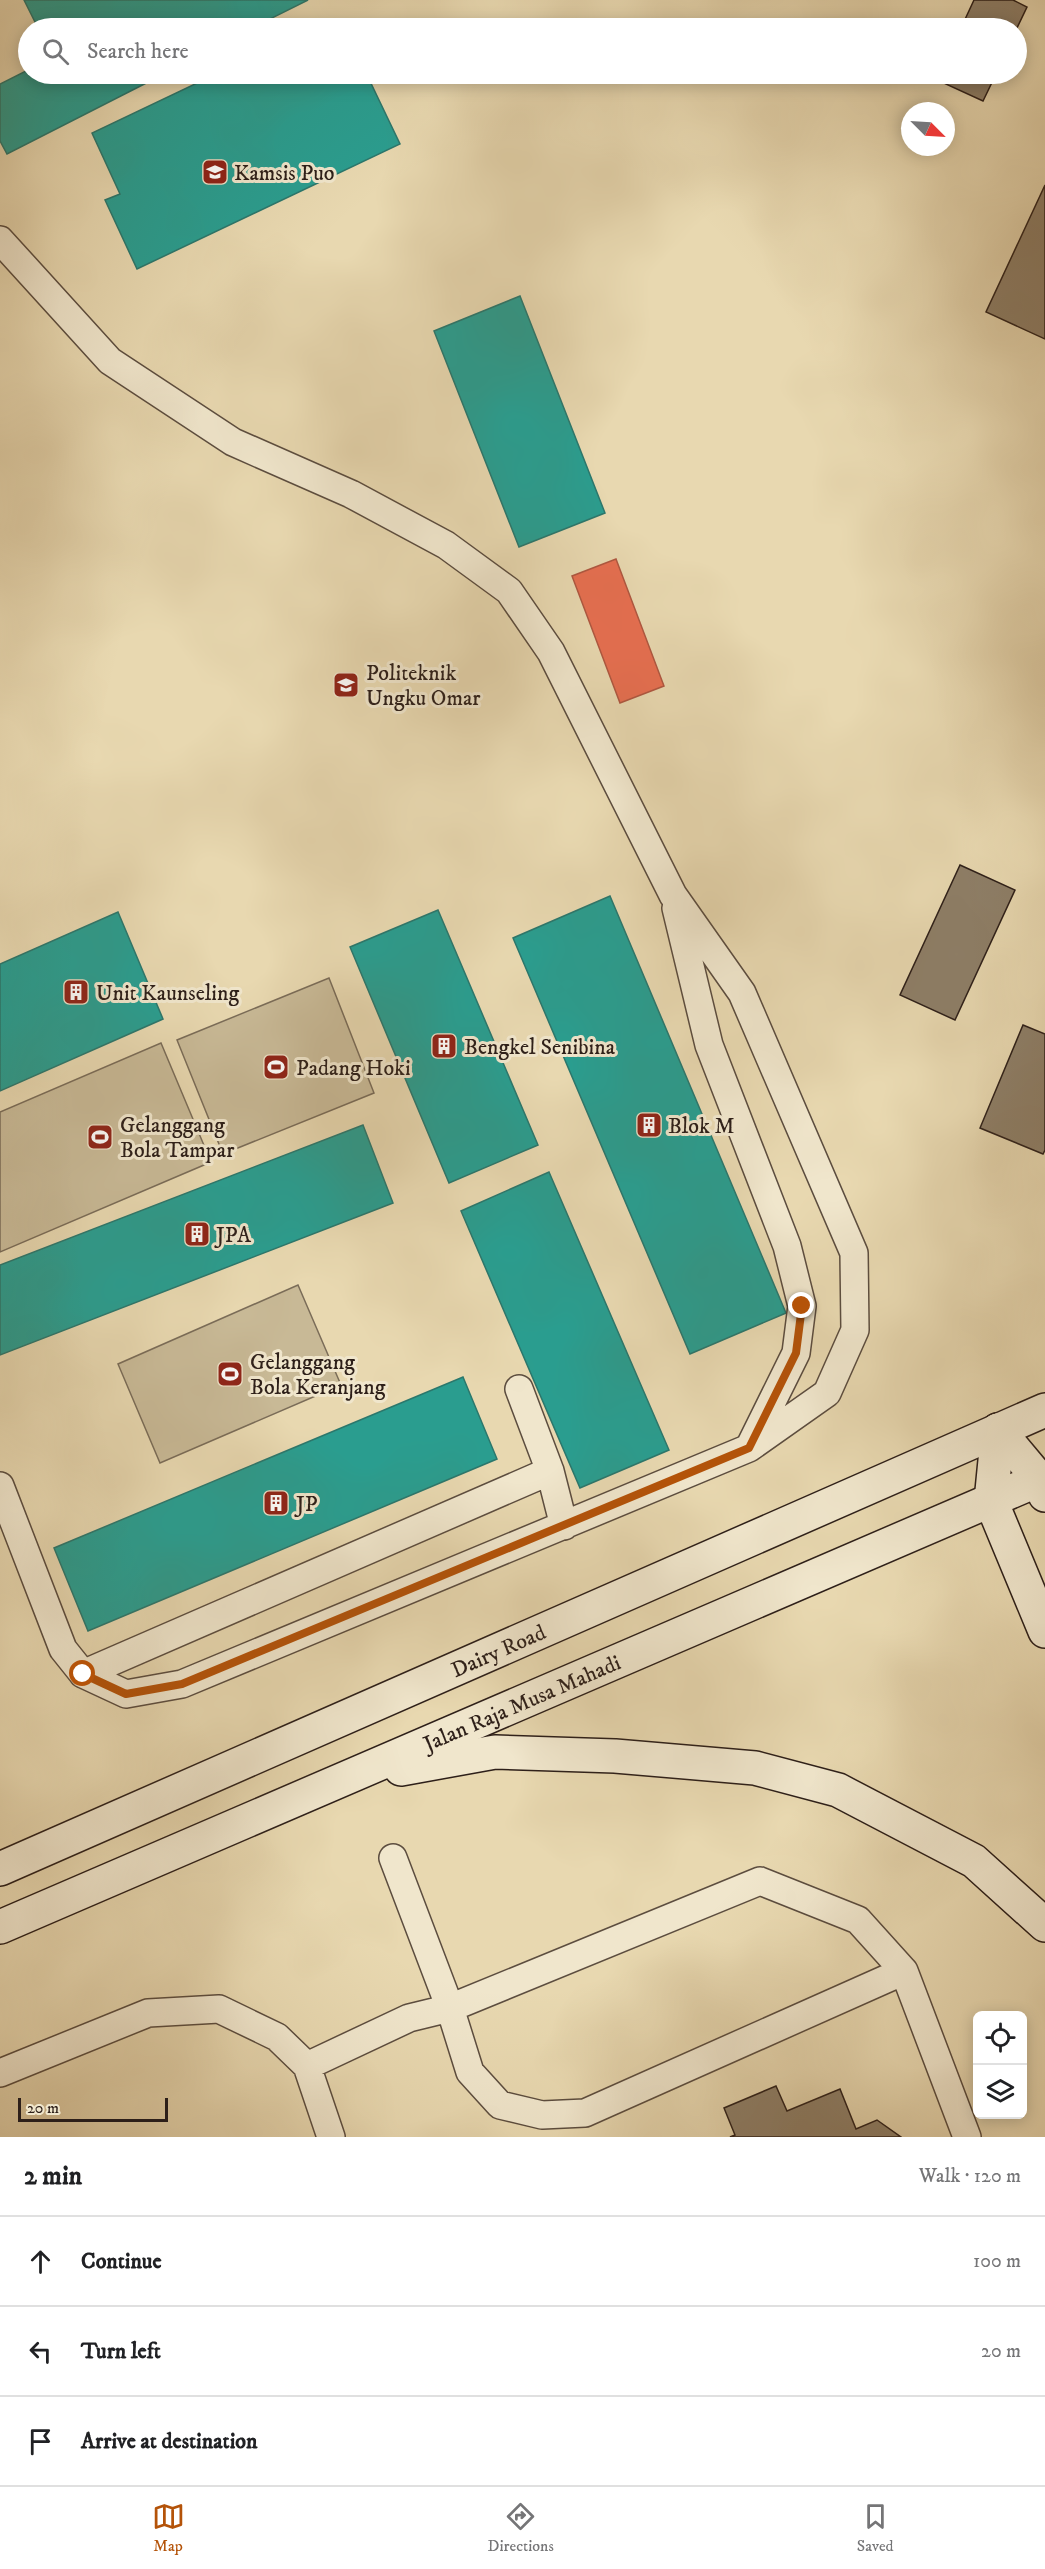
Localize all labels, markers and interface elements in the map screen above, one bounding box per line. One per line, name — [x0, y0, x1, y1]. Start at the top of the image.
search box — [18, 18, 1027, 84]
icon: search — [39, 35, 72, 68]
text: Search here — [87, 38, 189, 65]
north arrow — [901, 102, 955, 156]
school or university icon: Kamsis Puo — [200, 157, 230, 187]
place label: Kamsis Puo — [234, 160, 335, 187]
place label: Politeknik Ungku Omar — [366, 660, 481, 712]
school or university icon: Politeknik Ungku Omar — [331, 670, 361, 700]
building icon: Unit Kaunseling — [61, 977, 91, 1007]
place label: Unit Kaunseling — [96, 980, 240, 1007]
building icon: Bengkel Senibina — [429, 1031, 459, 1061]
place label: Bengkel Senibina — [464, 1034, 616, 1061]
sports icon: Padang Hoki — [261, 1052, 291, 1082]
place label: Padang Hoki — [296, 1055, 411, 1082]
building icon: Blok M — [634, 1110, 664, 1140]
place label: Gelanggang Bola Tampar — [120, 1112, 235, 1164]
place label: Blok M — [668, 1113, 735, 1140]
sports icon: Gelanggang Bola Tampar — [85, 1122, 115, 1152]
building icon: JPA — [182, 1219, 212, 1249]
place label: JPA — [214, 1222, 252, 1249]
route end — [788, 1292, 814, 1318]
place label: Gelanggang Bola Keranjang — [250, 1349, 386, 1401]
sports icon: Gelanggang Bola Keranjang — [215, 1359, 245, 1389]
building icon: JP — [261, 1488, 291, 1518]
place label: JP — [294, 1491, 318, 1518]
street label: Dairy Road — [447, 1619, 550, 1684]
street label: Jalan Raja Musa Mahadi — [418, 1649, 625, 1759]
route start — [69, 1660, 95, 1686]
map controls — [973, 2011, 1027, 2119]
button: locate — [973, 2011, 1027, 2065]
button: layers — [973, 2065, 1027, 2119]
scale bar — [18, 2095, 168, 2122]
text: 20 m — [27, 2098, 59, 2118]
text: 2 min — [24, 2160, 82, 2193]
text: Walk · 120 m — [919, 2164, 1021, 2189]
icon: ahead — [24, 2245, 57, 2278]
text: Continue — [81, 2248, 162, 2275]
text: 100 m — [973, 2249, 1021, 2274]
icon: left — [24, 2335, 57, 2368]
text: Turn left — [81, 2338, 161, 2365]
text: 20 m — [981, 2339, 1021, 2364]
icon: arrive — [24, 2425, 57, 2458]
text: Arrive at destination — [81, 2428, 258, 2455]
tab: Map — [152, 2500, 185, 2556]
tab: Directions — [488, 2500, 554, 2556]
tab: Saved — [857, 2500, 894, 2556]

